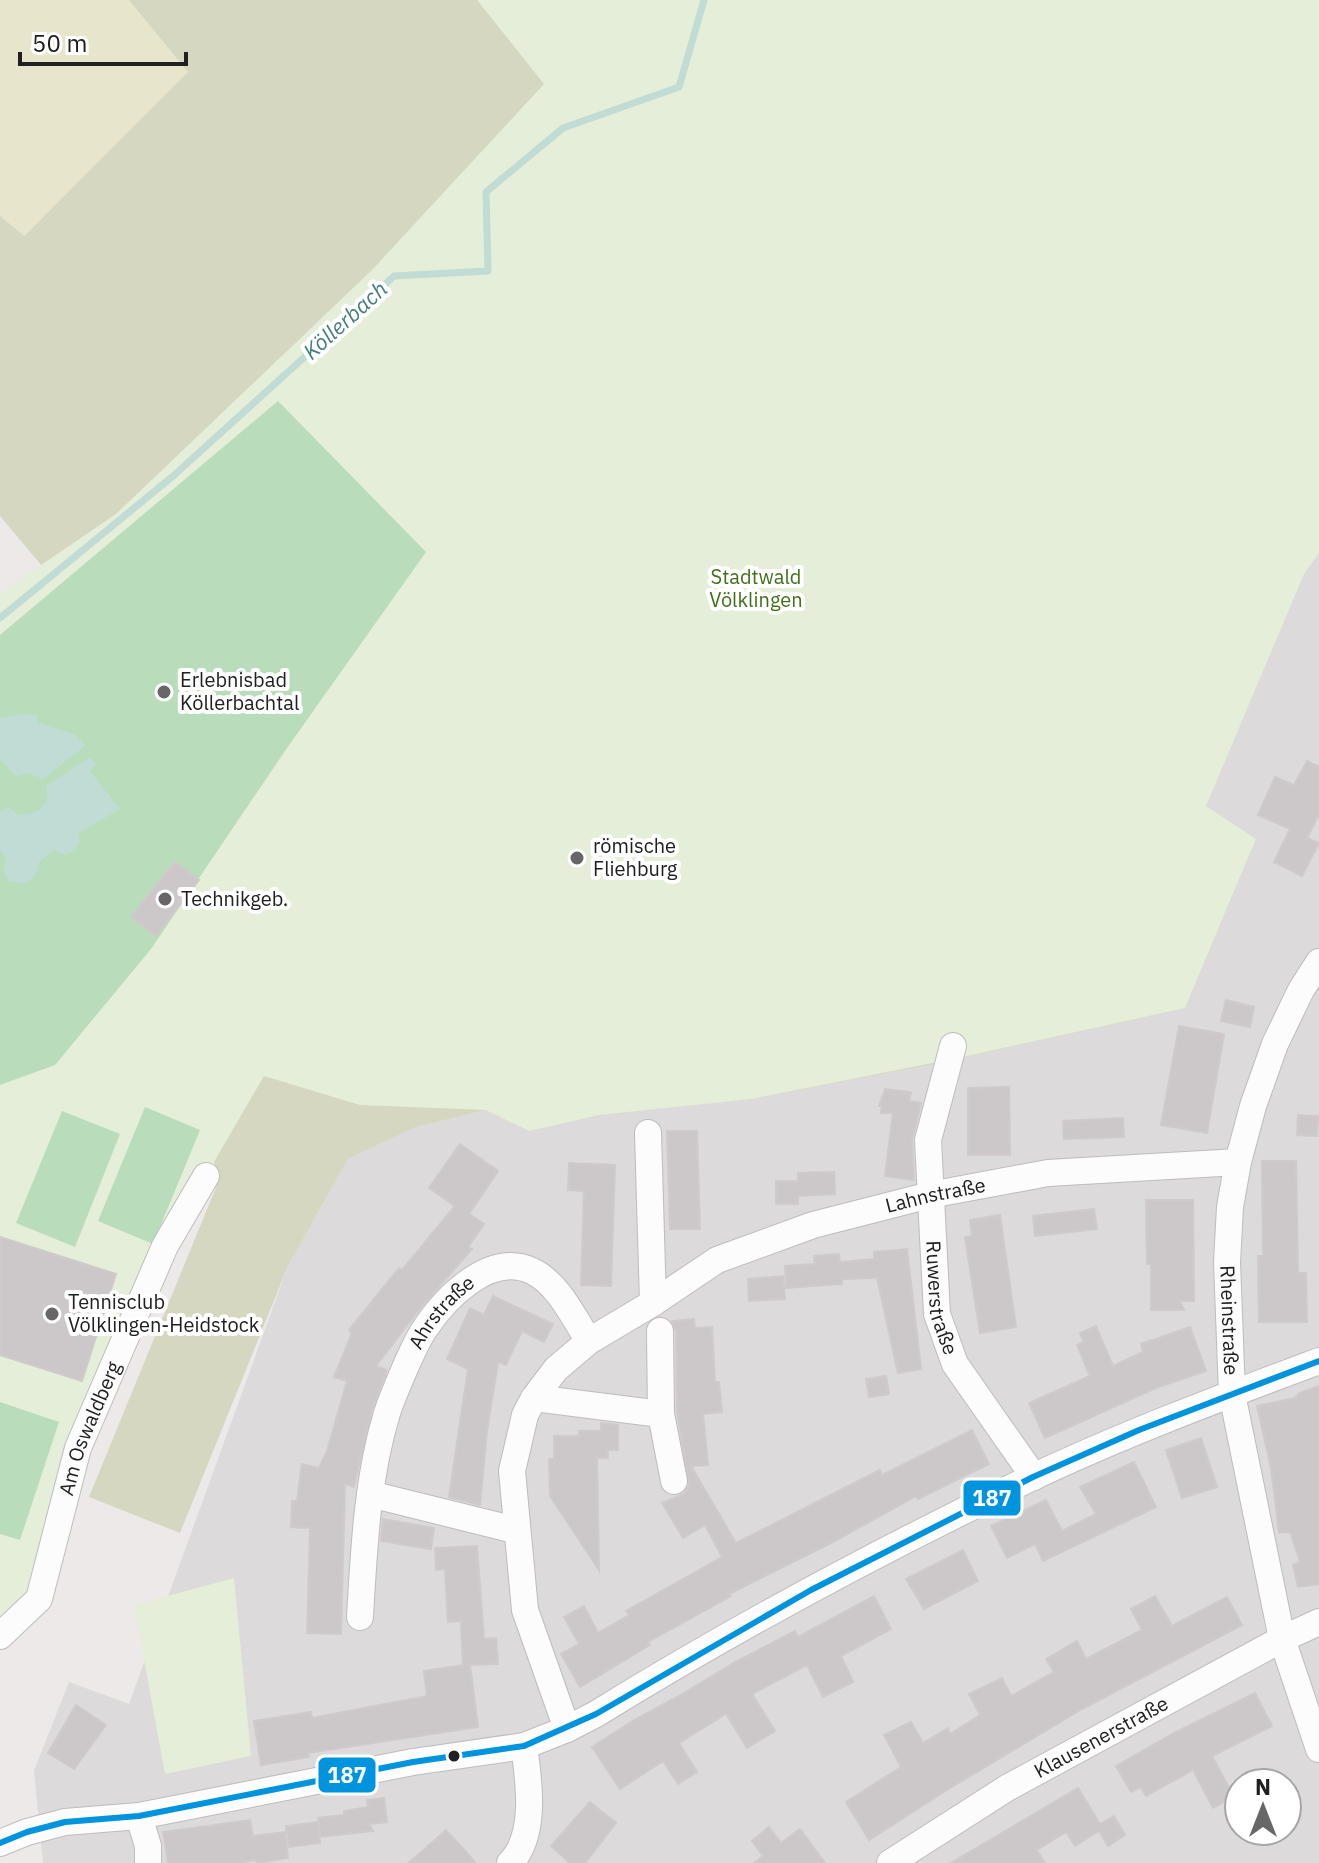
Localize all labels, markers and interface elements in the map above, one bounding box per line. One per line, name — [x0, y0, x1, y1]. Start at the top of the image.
scale bar — [20, 16, 186, 66]
text: 50 m — [32, 27, 87, 59]
water label: Köllerbach — [296, 274, 393, 365]
park label: Stadtwald Völklingen — [709, 563, 803, 613]
place label: Erlebnisbad Köllerbachtal — [180, 666, 299, 716]
marker: Erlebnisbad Köllerbachtal — [155, 683, 173, 701]
place label: römische Fliehburg — [593, 832, 678, 882]
marker: römische Fliehburg — [568, 849, 586, 867]
place label: Technikgeb. — [181, 885, 288, 912]
marker: Technikgeb. — [156, 890, 174, 908]
street label: Lahnstraße — [882, 1171, 988, 1219]
street label: Ruwerstraße — [920, 1240, 965, 1358]
street label: Rheinstraße — [1214, 1265, 1245, 1376]
street label: Ahrstraße — [402, 1268, 479, 1353]
place label: Tennisclub Völklingen-Heidstock — [68, 1288, 260, 1338]
marker: Tennisclub Völklingen-Heidstock — [43, 1305, 61, 1323]
street label: Am Oswaldberg — [52, 1356, 127, 1498]
line badge: 187 — [962, 1479, 1022, 1517]
text: 187 — [972, 1483, 1012, 1512]
street label: Klausenerstraße — [1029, 1689, 1173, 1784]
unlabelled marker — [446, 1748, 462, 1764]
line badge: 187 — [317, 1756, 377, 1794]
text: 187 — [327, 1760, 367, 1789]
north arrow — [1223, 1767, 1303, 1847]
text: N — [1255, 1772, 1271, 1801]

